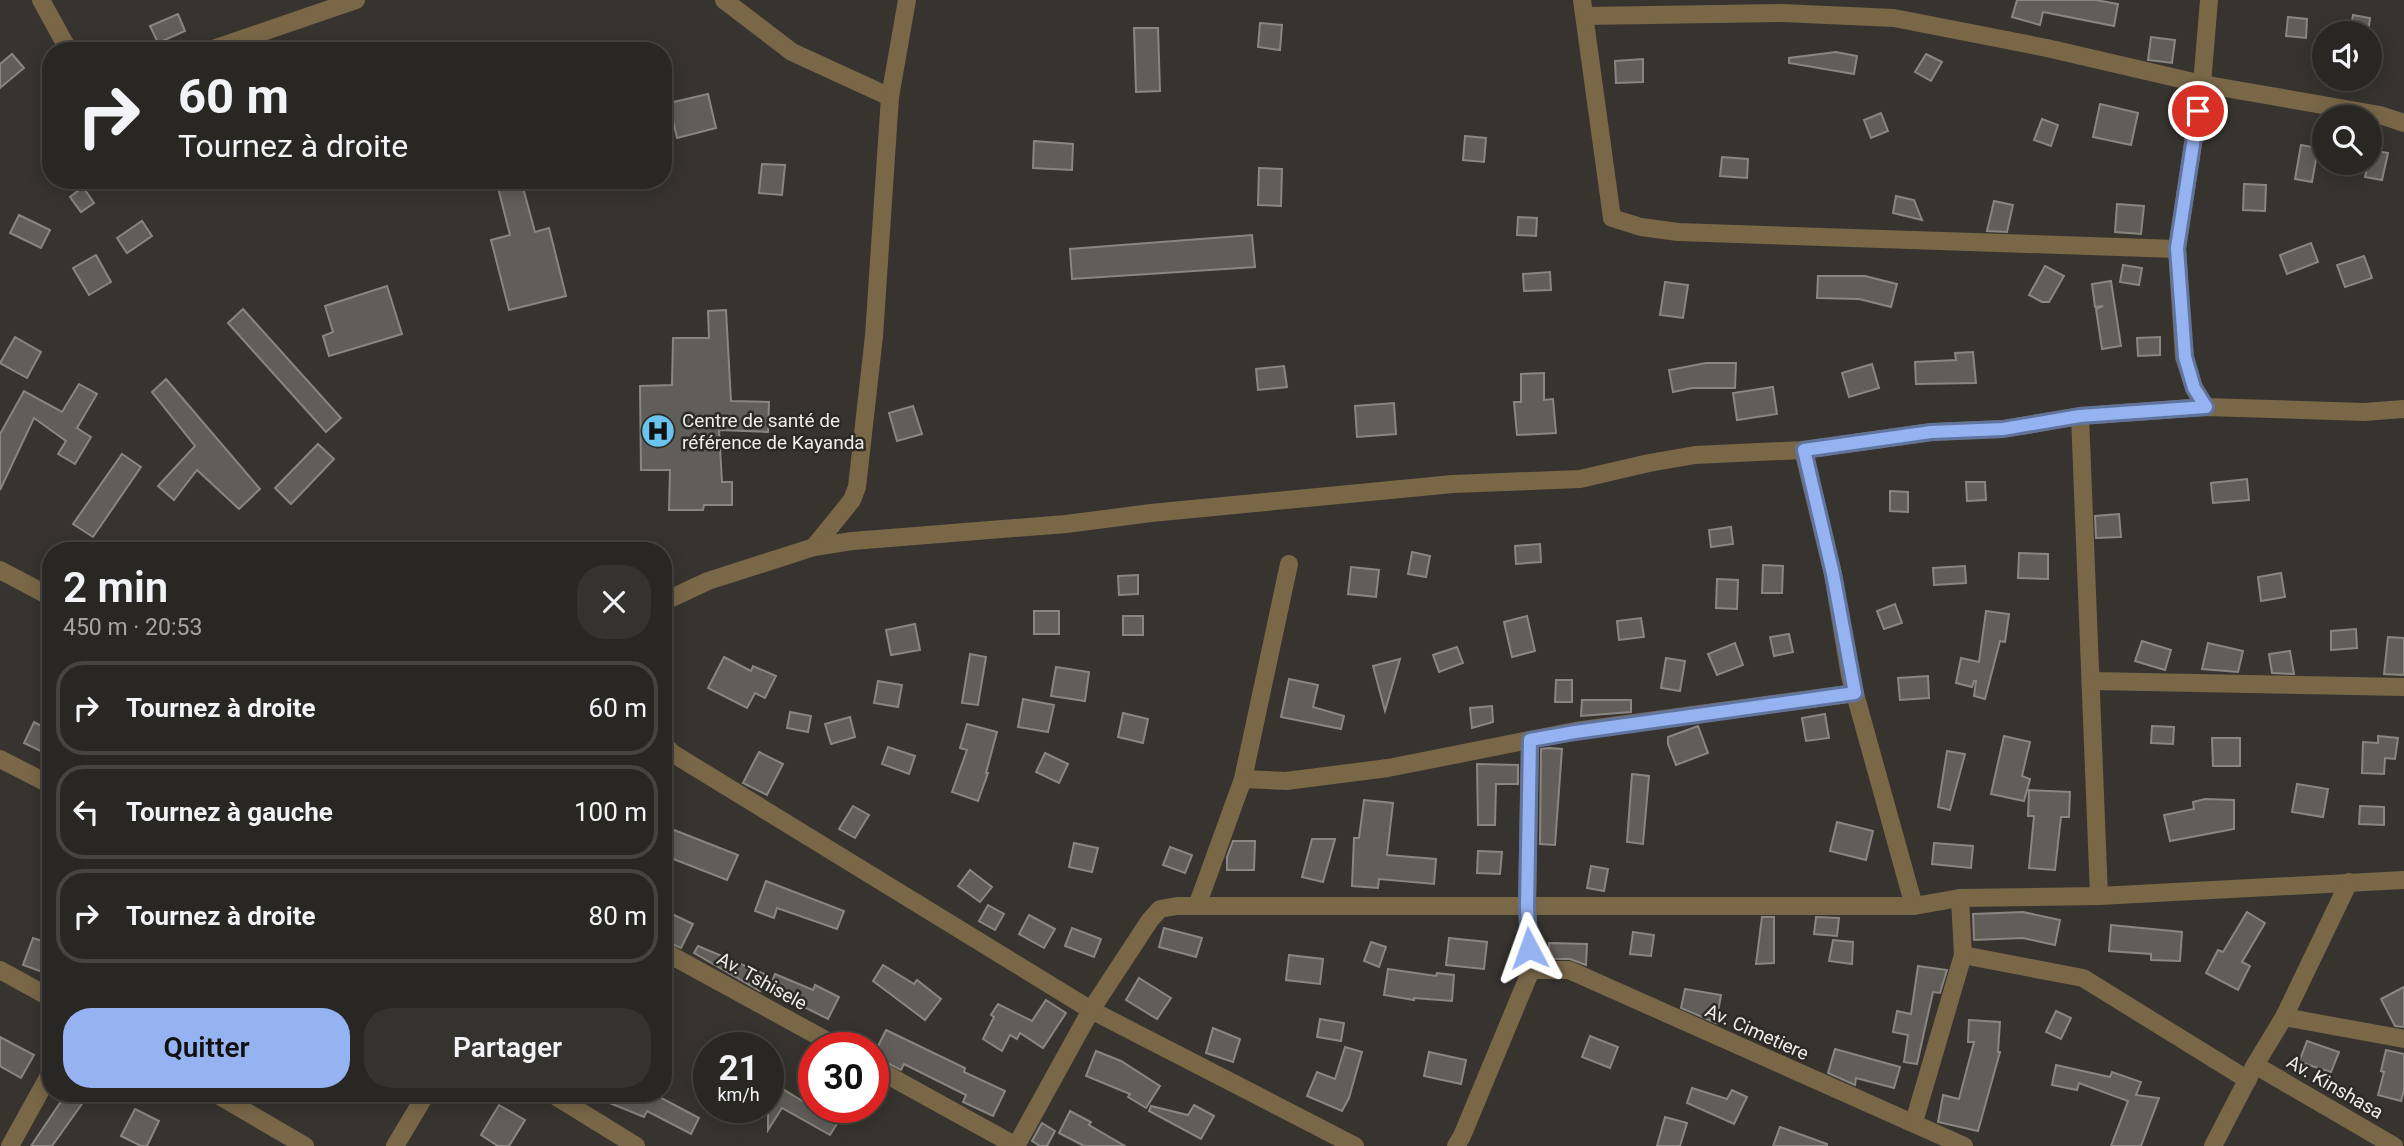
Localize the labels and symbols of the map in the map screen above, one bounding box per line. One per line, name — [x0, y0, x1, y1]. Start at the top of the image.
pin — [2168, 81, 2228, 141]
place label: Centre de santé de référence de Kayanda — [682, 409, 865, 454]
hospital icon: Centre de santé de référence de Kayanda — [639, 412, 677, 450]
position arrow — [1492, 911, 1566, 985]
street label: Av. Tshisele — [713, 947, 811, 1015]
street label: Av. Cimetiere — [1702, 999, 1812, 1065]
speed limit sign: 30 — [798, 1032, 889, 1123]
street label: Av. Kinshasa — [2283, 1050, 2387, 1124]

